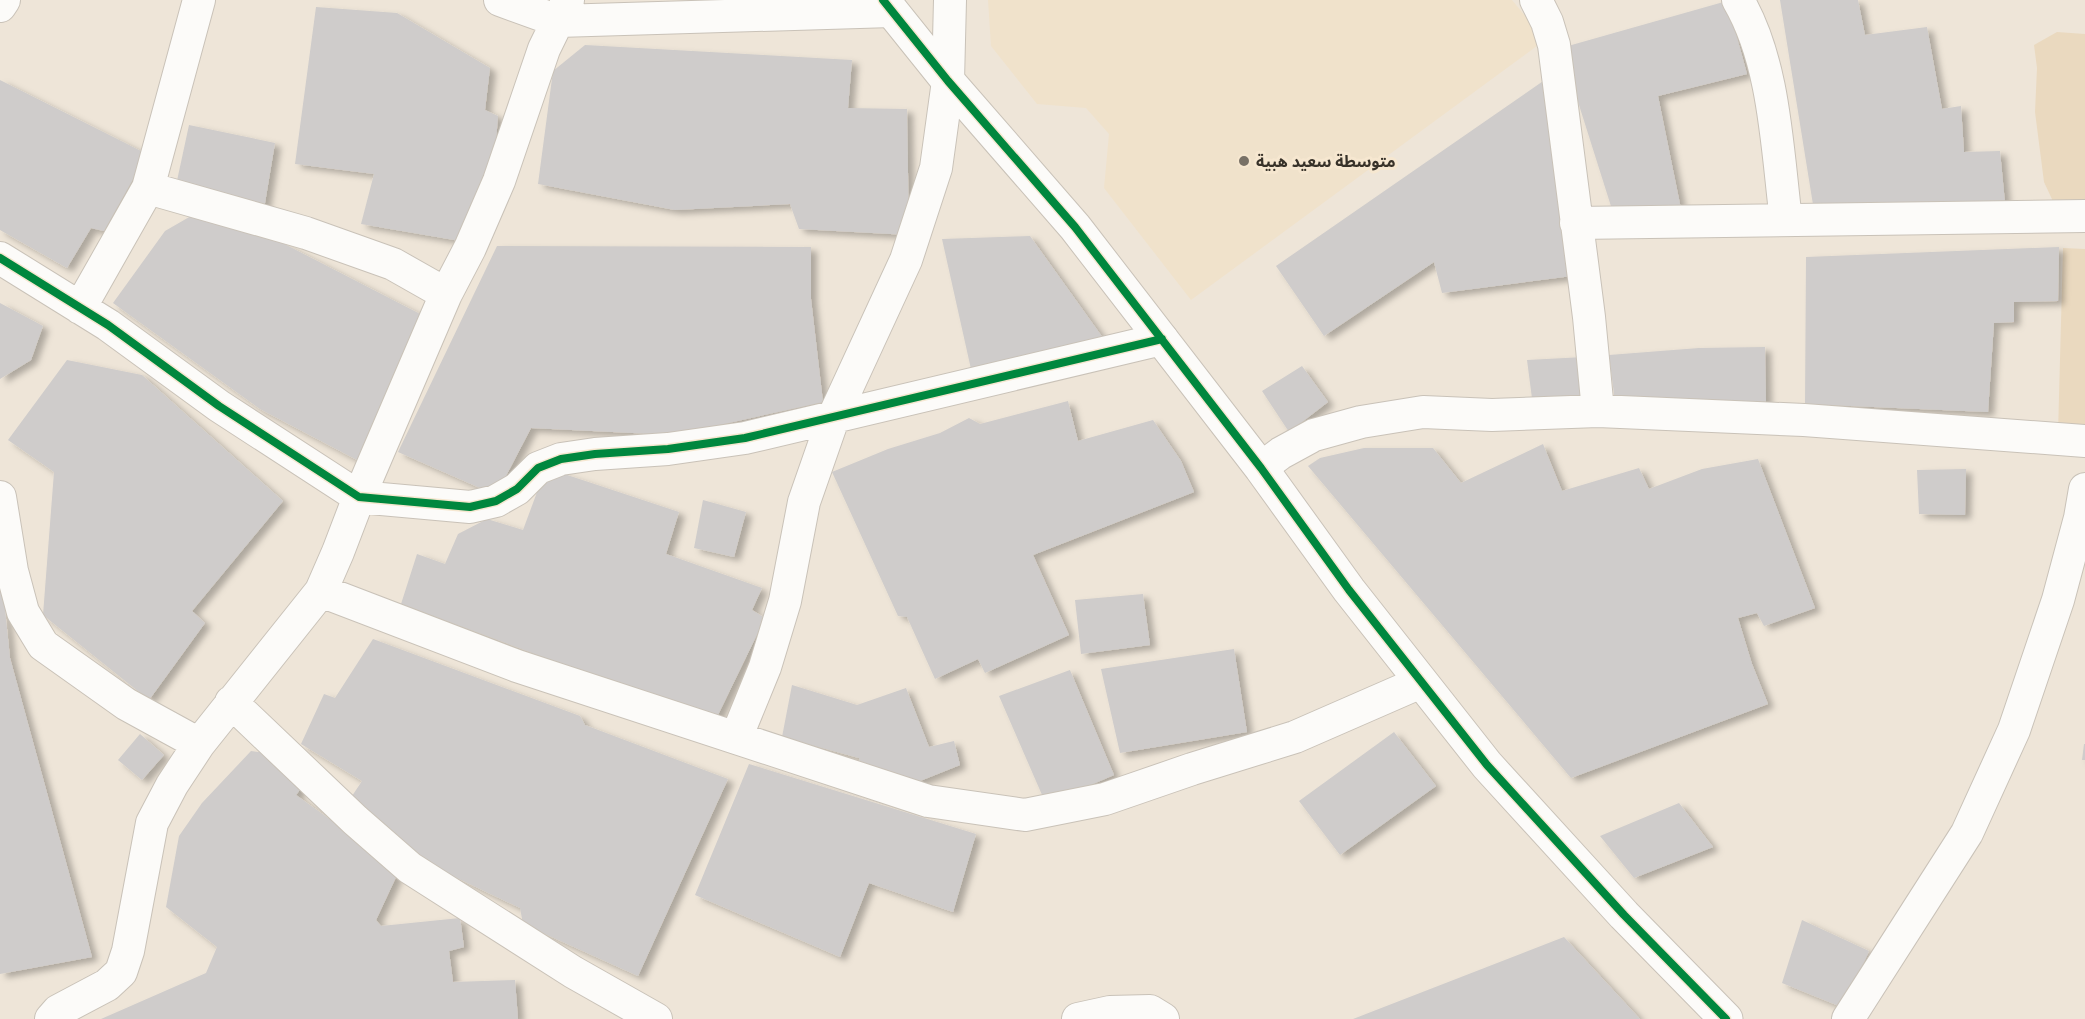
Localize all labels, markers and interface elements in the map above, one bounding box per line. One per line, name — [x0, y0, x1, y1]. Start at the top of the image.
place label: متوسطة سعيد هبية — [1256, 152, 1396, 171]
marker: متوسطة سعيد هبية — [1237, 154, 1251, 168]

